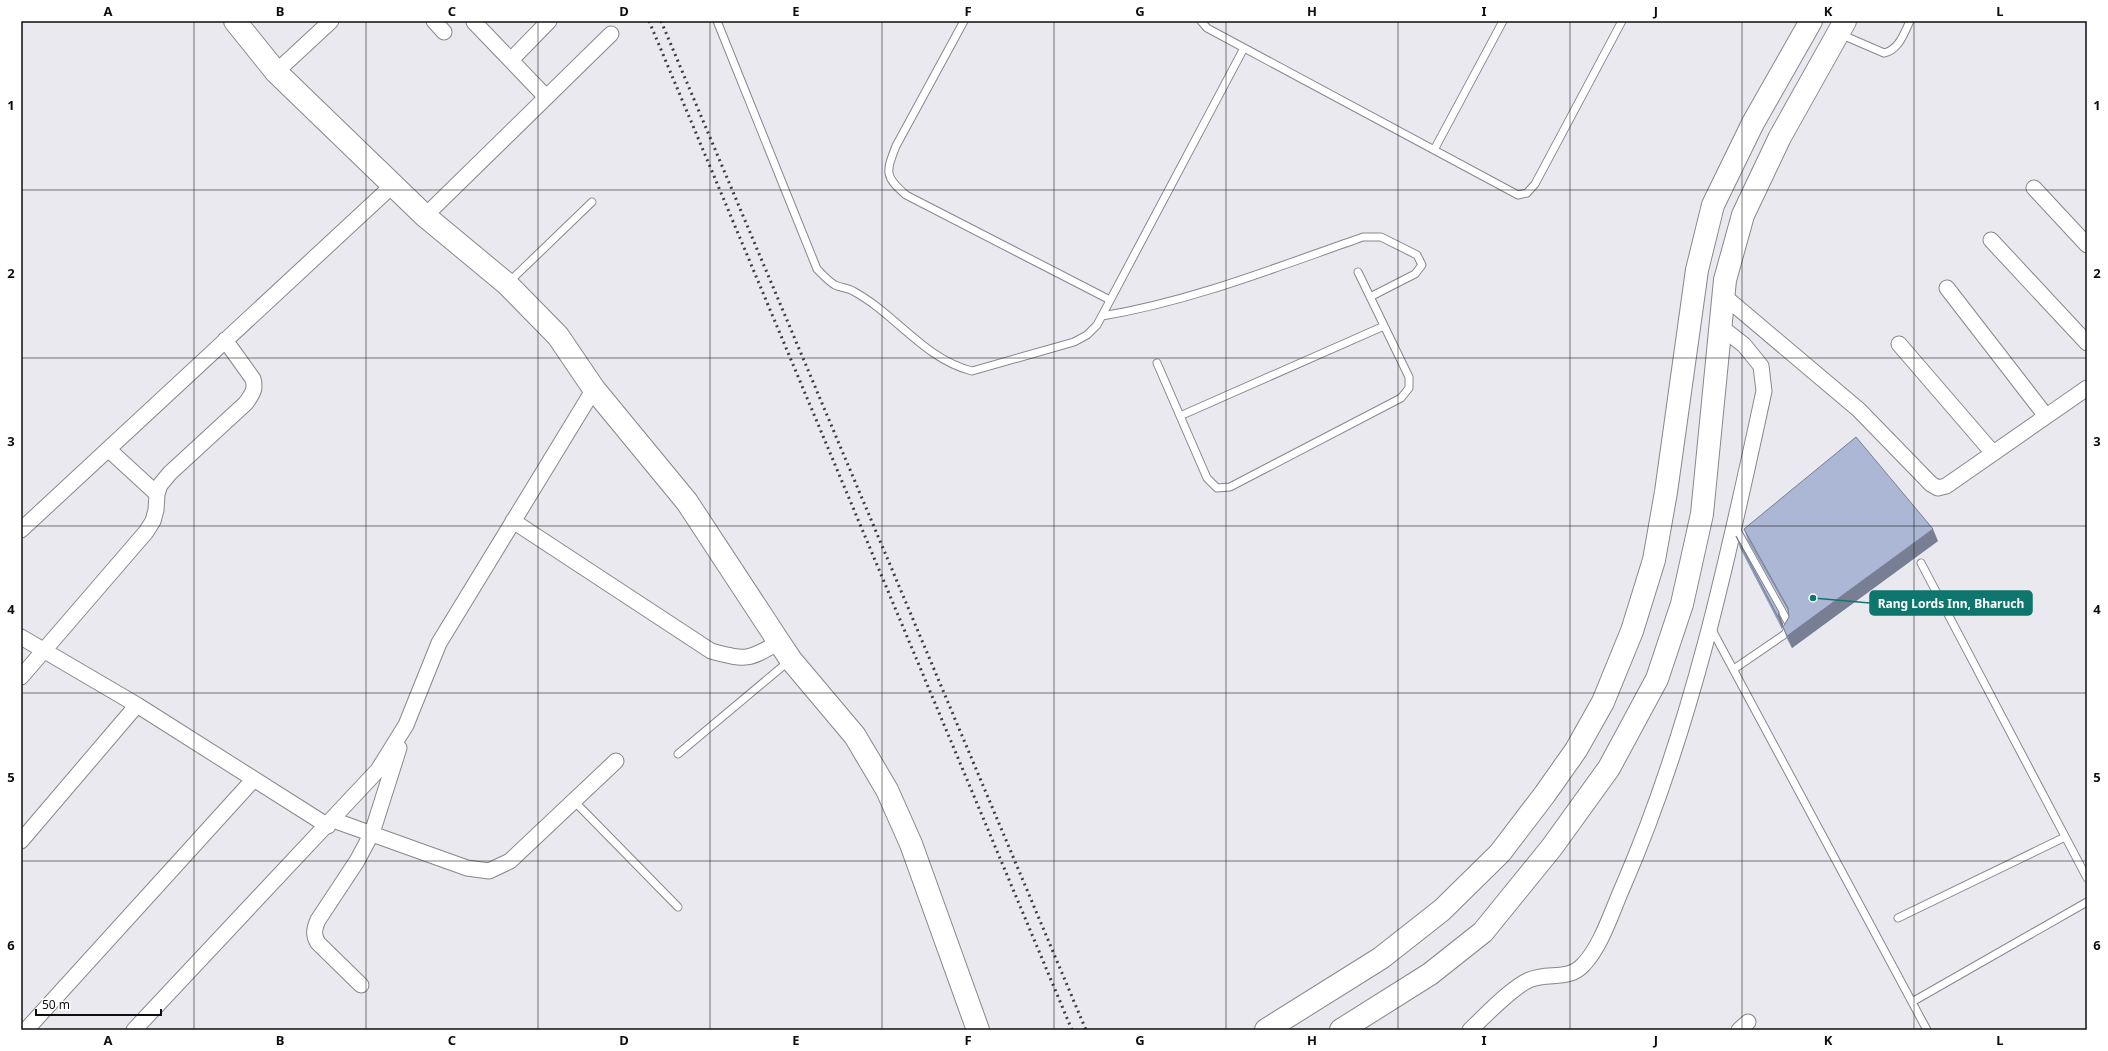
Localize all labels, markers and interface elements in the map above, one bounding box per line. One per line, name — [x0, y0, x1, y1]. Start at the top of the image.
text: A — [104, 2, 113, 20]
text: B — [276, 2, 284, 20]
text: C — [448, 2, 456, 20]
text: D — [619, 2, 629, 20]
text: E — [792, 2, 800, 20]
text: F — [964, 2, 972, 20]
text: G — [1135, 2, 1145, 20]
text: H — [1307, 2, 1317, 20]
text: I — [1481, 2, 1487, 20]
text: J — [1653, 2, 1658, 20]
text: K — [1824, 2, 1833, 20]
text: L — [1996, 2, 2004, 20]
text: 1 — [7, 96, 15, 114]
text: 1 — [2093, 96, 2101, 114]
text: 2 — [7, 264, 15, 282]
text: 2 — [2093, 264, 2101, 282]
text: 3 — [7, 432, 15, 450]
text: 3 — [2093, 432, 2101, 450]
callout: Rang Lords Inn, Bharuch — [1870, 591, 2032, 615]
text: Rang Lords Inn, Bharuch — [1878, 595, 2024, 612]
text: 4 — [7, 600, 15, 618]
text: 4 — [2093, 600, 2101, 618]
text: 5 — [7, 768, 15, 786]
text: 5 — [2093, 768, 2101, 786]
text: 6 — [7, 936, 15, 954]
text: 6 — [2093, 936, 2101, 954]
scale bar — [36, 991, 161, 1017]
text: 50 m — [42, 996, 70, 1013]
text: A — [104, 1031, 113, 1049]
text: B — [276, 1031, 284, 1049]
text: C — [448, 1031, 456, 1049]
text: D — [619, 1031, 629, 1049]
text: E — [792, 1031, 800, 1049]
text: F — [964, 1031, 972, 1049]
text: G — [1135, 1031, 1145, 1049]
text: H — [1307, 1031, 1317, 1049]
text: I — [1481, 1031, 1487, 1049]
text: J — [1653, 1031, 1658, 1049]
text: K — [1824, 1031, 1833, 1049]
text: L — [1996, 1031, 2004, 1049]

